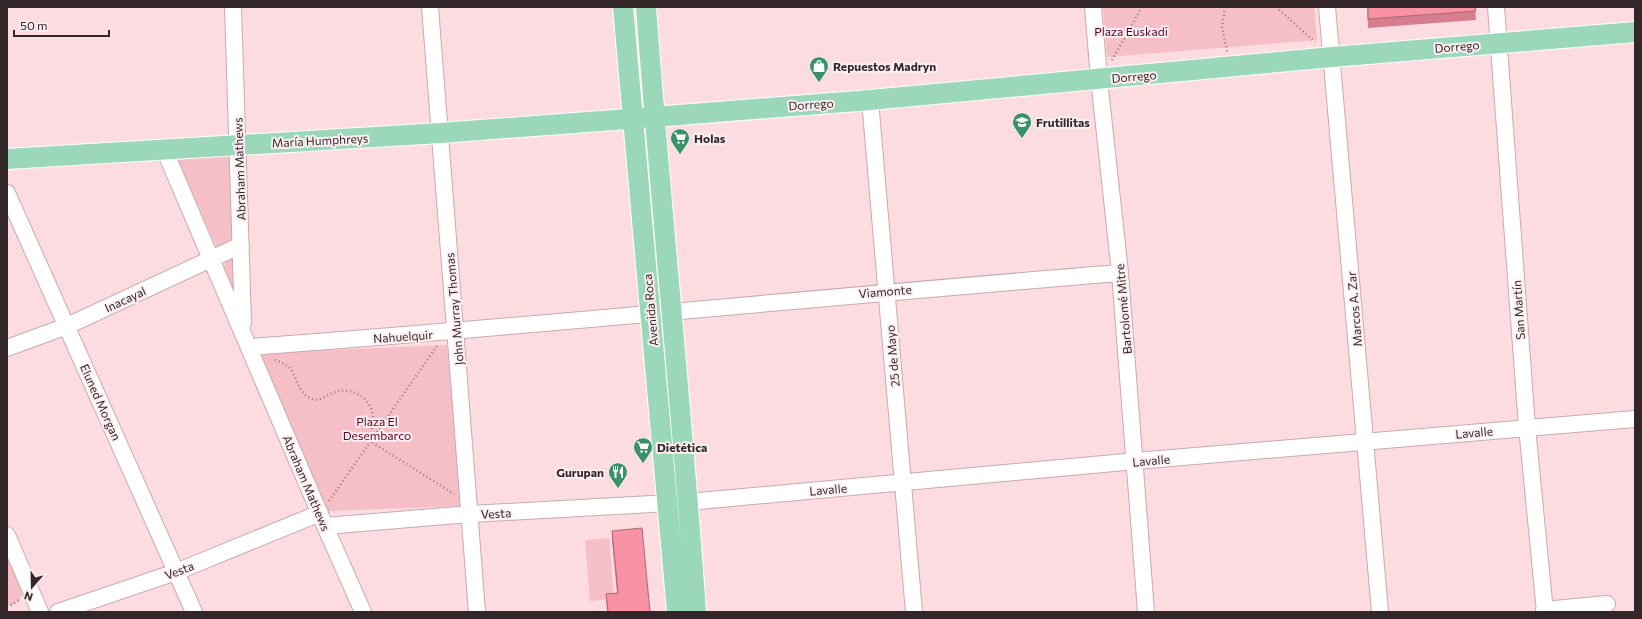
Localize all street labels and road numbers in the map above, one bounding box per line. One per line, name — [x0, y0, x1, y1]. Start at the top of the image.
street label: Dorrego — [1434, 37, 1480, 55]
street label: Dorrego — [1111, 67, 1157, 85]
street label: Dorrego — [788, 95, 834, 113]
street label: Abraham Mathews — [230, 117, 248, 221]
street label: María Humphreys — [271, 130, 369, 150]
street label: John Murray Thomas — [442, 252, 467, 366]
street label: Bartolomé Mitre — [1112, 263, 1134, 355]
street label: Marcos A. Zar — [1344, 271, 1364, 347]
street label: Avenida Roca — [640, 273, 660, 347]
street label: San Martín — [1509, 280, 1527, 340]
street label: Viamonte — [858, 282, 912, 300]
street label: Inacayal — [102, 283, 148, 315]
street label: 25 de Mayo — [882, 324, 902, 388]
street label: Nahuelquir — [373, 327, 434, 345]
street label: Eluned Morgan — [78, 362, 124, 442]
street label: Lavalle — [1455, 423, 1493, 441]
street label: Abraham Mathews — [280, 433, 334, 533]
street label: Lavalle — [1132, 451, 1170, 469]
street label: Lavalle — [809, 480, 847, 498]
street label: Vesta — [480, 505, 512, 521]
street label: Vesta — [162, 558, 196, 582]

